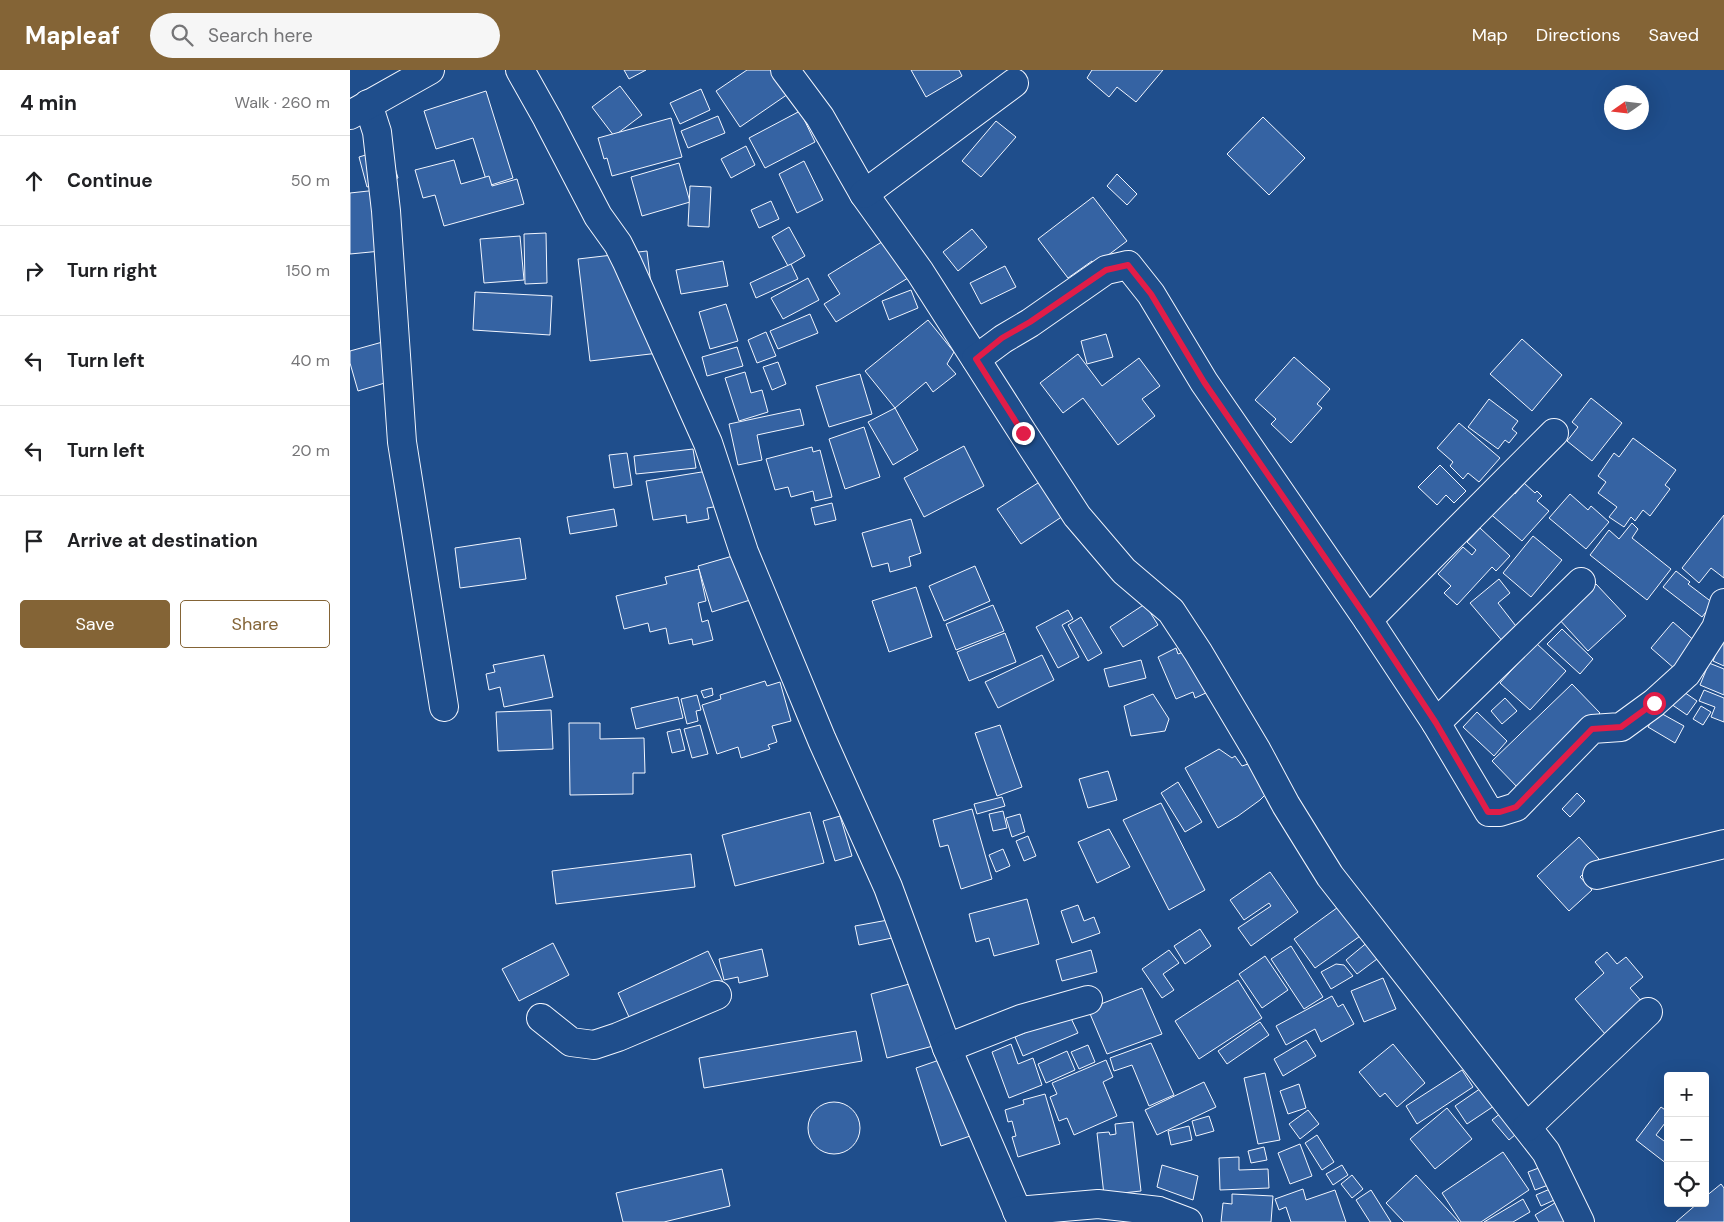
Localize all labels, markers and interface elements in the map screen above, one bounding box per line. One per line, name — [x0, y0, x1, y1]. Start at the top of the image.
search box — [150, 13, 500, 58]
text: Mapleaf — [25, 20, 120, 51]
icon: search — [168, 21, 196, 49]
text: Search here — [208, 23, 313, 48]
text: Map — [1472, 23, 1508, 47]
text: Directions — [1536, 23, 1621, 47]
text: Saved — [1649, 23, 1699, 47]
north arrow — [1604, 85, 1649, 130]
text: 4 min — [20, 89, 77, 117]
text: Walk · 260 m — [235, 92, 330, 113]
icon: ahead — [20, 167, 48, 195]
text: Continue — [67, 168, 153, 193]
text: 50 m — [291, 170, 330, 191]
icon: right — [20, 257, 48, 285]
text: Turn right — [67, 258, 157, 283]
text: 150 m — [286, 260, 330, 281]
icon: left — [20, 347, 48, 375]
text: Turn left — [67, 348, 145, 373]
text: 40 m — [291, 350, 330, 371]
route end — [1012, 422, 1035, 445]
icon: left — [20, 437, 48, 465]
text: Turn left — [67, 438, 145, 463]
text: 20 m — [291, 440, 330, 461]
icon: arrive — [20, 527, 48, 555]
text: Arrive at destination — [67, 528, 258, 553]
button: Save — [20, 600, 170, 648]
button: Share — [180, 600, 330, 648]
route start — [1643, 692, 1666, 715]
map controls — [1664, 1072, 1709, 1207]
button: + — [1664, 1072, 1709, 1117]
button: − — [1664, 1117, 1709, 1162]
button: locate — [1664, 1162, 1709, 1207]

